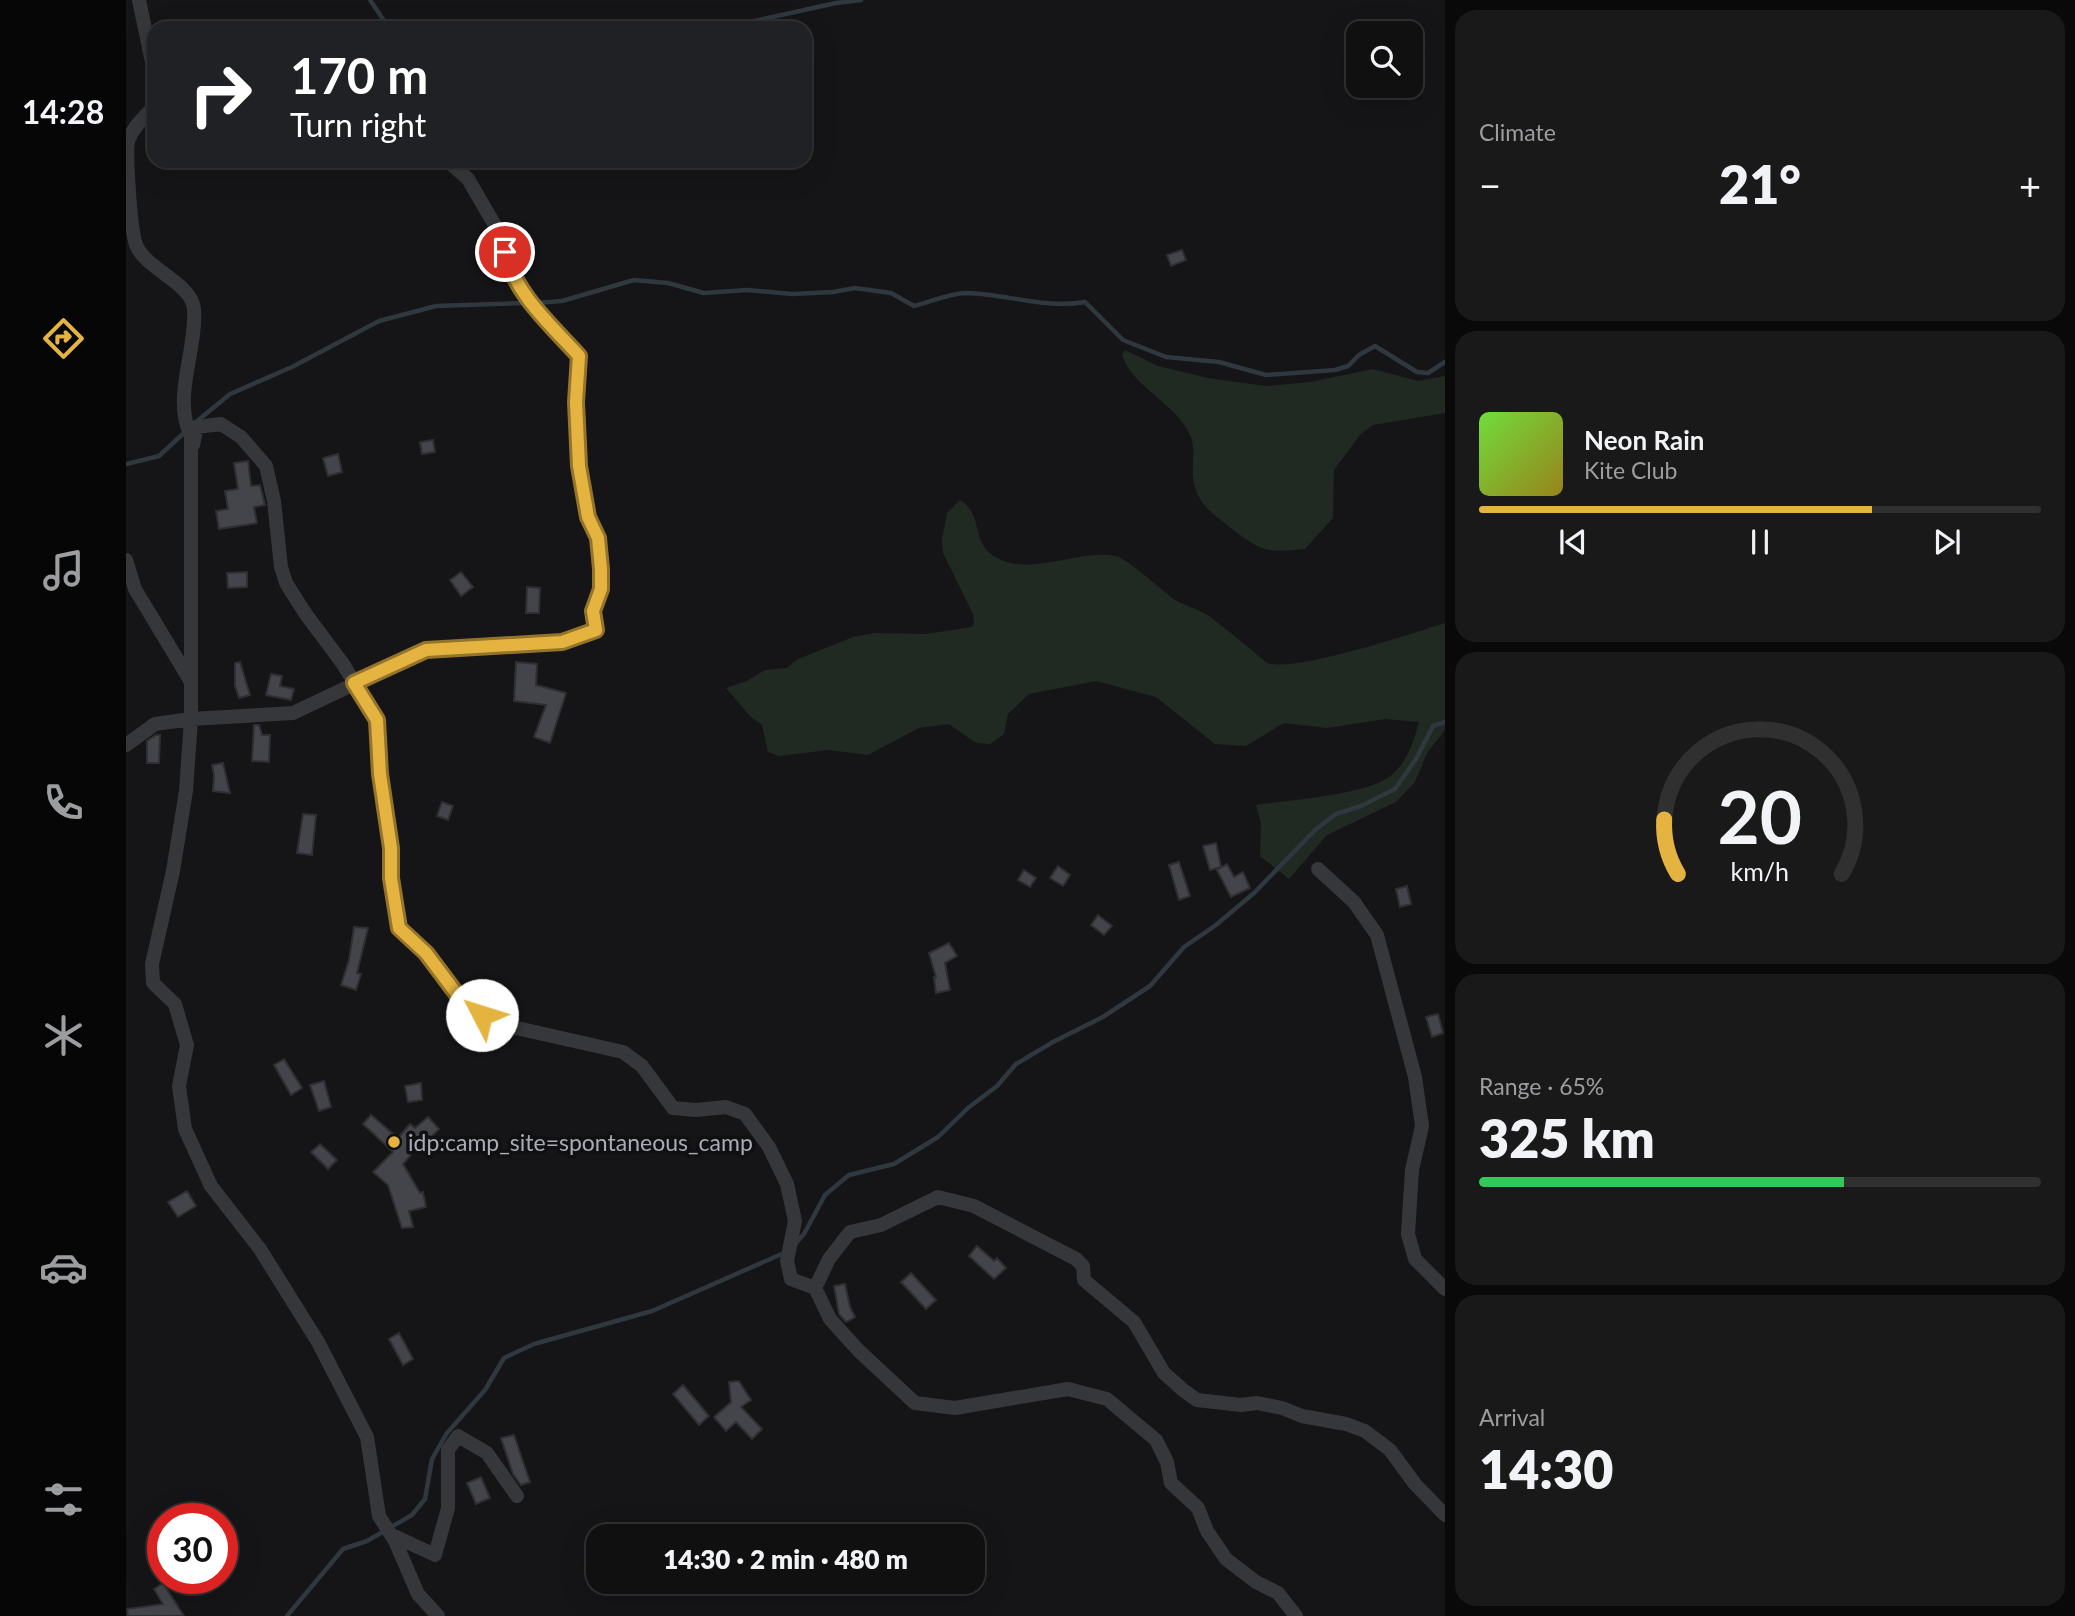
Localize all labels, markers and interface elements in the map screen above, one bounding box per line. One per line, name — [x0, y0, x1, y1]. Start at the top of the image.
map controls — [1346, 21, 1423, 98]
button: search — [1346, 21, 1423, 98]
text: 170 m — [290, 46, 428, 104]
icon: right — [175, 49, 266, 140]
text: 14:28 — [22, 92, 104, 131]
text: Turn right — [290, 105, 426, 144]
text: Climate — [1479, 118, 1556, 146]
text: 21° — [1719, 153, 1801, 215]
text: − — [1479, 162, 1501, 208]
text: + — [2019, 162, 2041, 208]
pin — [475, 222, 535, 282]
icon: arrive — [486, 233, 524, 271]
icon: directions — [39, 314, 88, 363]
text: Neon Rain — [1584, 424, 1704, 456]
text: Kite Club — [1584, 456, 1677, 484]
icon: previous — [1554, 523, 1592, 561]
icon: pause — [1741, 523, 1779, 561]
icon: next — [1928, 523, 1966, 561]
icon: music — [39, 546, 88, 595]
text: 20 — [1718, 772, 1802, 860]
icon: phone — [39, 778, 88, 827]
text: km/h — [1731, 856, 1789, 886]
position arrow — [445, 978, 519, 1052]
icon: climate — [39, 1011, 88, 1060]
text: Range · 65% — [1479, 1072, 1604, 1100]
text: 325 km — [1479, 1107, 1655, 1169]
place label: idp:camp_site=spontaneous_camp — [408, 1128, 753, 1156]
marker: idp:camp_site=spontaneous_camp — [386, 1134, 402, 1150]
icon: car — [39, 1243, 88, 1292]
text: Arrival — [1479, 1403, 1545, 1431]
text: 14:30 — [1479, 1438, 1613, 1500]
icon: filters — [39, 1475, 88, 1524]
speed limit sign: 30 — [147, 1503, 238, 1594]
text: 14:30 · 2 min · 480 m — [663, 1543, 908, 1575]

